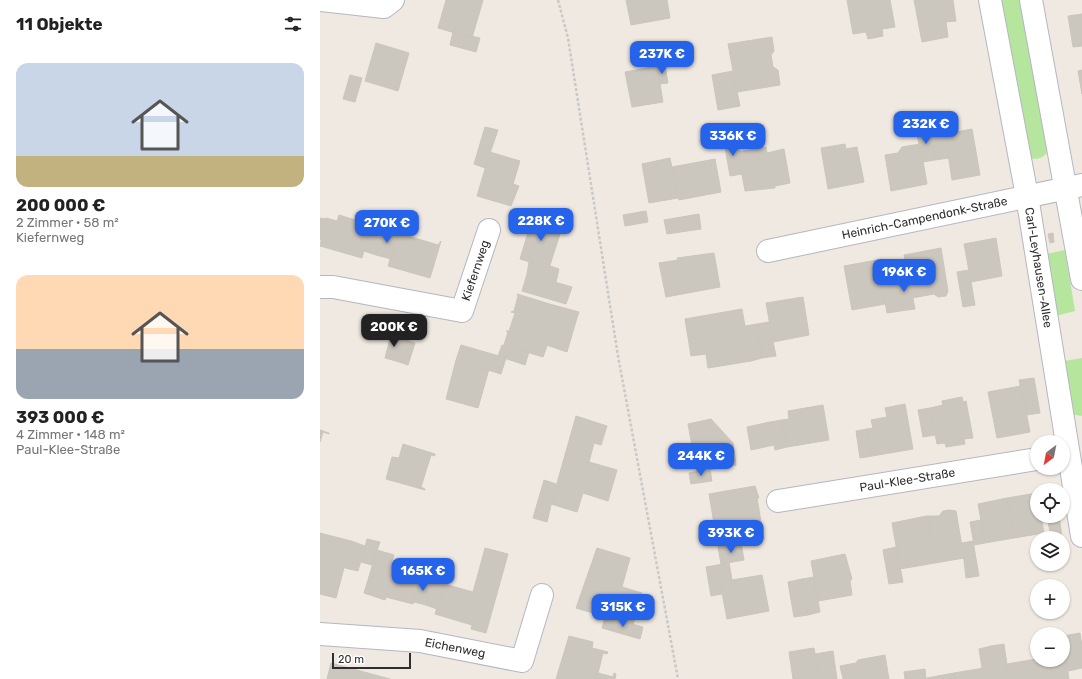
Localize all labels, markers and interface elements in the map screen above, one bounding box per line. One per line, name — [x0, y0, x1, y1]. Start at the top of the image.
icon: filters — [282, 13, 304, 35]
text: 11 Objekte — [16, 14, 103, 34]
pin: 237K € — [629, 41, 695, 75]
text: 237K € — [639, 46, 685, 61]
icon: home — [124, 89, 196, 161]
pin: 232K € — [893, 111, 959, 145]
text: 232K € — [902, 116, 950, 131]
pin: 336K € — [700, 123, 766, 157]
text: 336K € — [709, 128, 757, 143]
street label: Heinrich-Campendonk-Straße — [841, 194, 1009, 242]
text: 200 000 € — [16, 195, 105, 215]
street label: Carl-Leyhausen-Allee — [1022, 206, 1055, 329]
pin: 228K € — [508, 208, 574, 242]
pin: 270K € — [354, 210, 420, 244]
text: 228K € — [517, 213, 565, 228]
text: 2 Zimmer · 58 m² — [16, 215, 119, 230]
text: 270K € — [364, 215, 410, 230]
text: Kiefernweg — [16, 230, 84, 245]
street label: Kiefernweg — [459, 238, 492, 303]
pin: 196K € — [871, 259, 937, 293]
text: 196K € — [882, 264, 926, 279]
icon: home — [124, 301, 196, 373]
pin: 200K € — [361, 314, 427, 348]
text: 200K € — [370, 319, 418, 334]
text: 393 000 € — [16, 407, 104, 427]
text: 4 Zimmer · 148 m² — [16, 427, 125, 442]
north arrow — [1030, 435, 1070, 475]
map controls — [1030, 435, 1070, 667]
text: Paul-Klee-Straße — [16, 442, 120, 457]
pin: 244K € — [668, 443, 734, 477]
text: 244K € — [677, 448, 725, 463]
street label: Paul-Klee-Straße — [859, 465, 956, 495]
button: locate — [1030, 483, 1070, 523]
pin: 393K € — [698, 520, 764, 554]
text: 393K € — [708, 525, 754, 540]
button: layers — [1030, 531, 1070, 571]
pin: 165K € — [390, 558, 456, 592]
text: 165K € — [401, 563, 445, 578]
button: + — [1030, 579, 1070, 619]
pin: 315K € — [590, 594, 656, 628]
text: 315K € — [601, 599, 645, 614]
button: − — [1030, 627, 1070, 667]
street label: Eichenweg — [424, 635, 487, 661]
scale bar — [332, 651, 411, 670]
text: 20 m — [338, 653, 364, 666]

